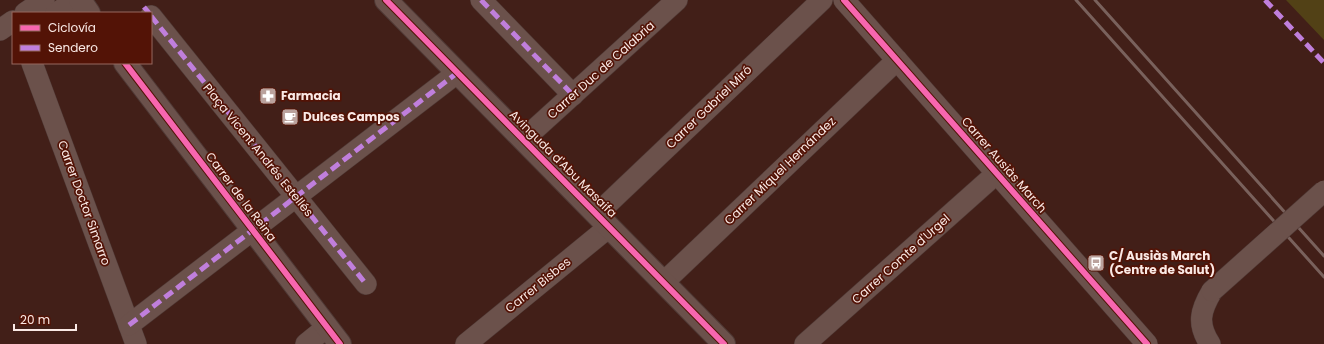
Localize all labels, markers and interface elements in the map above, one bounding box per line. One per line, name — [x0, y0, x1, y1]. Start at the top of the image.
legend — [12, 12, 152, 64]
street label: Carrer Duc de Calabria — [543, 17, 658, 122]
text: Ciclovía — [48, 19, 96, 36]
text: Sendero — [48, 39, 98, 56]
street label: Carrer Gabriel Miró — [662, 61, 756, 152]
street label: Plaça Vicent Andrés Estellés — [199, 80, 317, 220]
pharmacy icon: Farmacia — [258, 86, 278, 106]
place label: Farmacia — [281, 87, 341, 104]
street label: Avinguda d'Abu Masaifa — [506, 106, 621, 221]
cafe icon: Dulces Campos — [280, 107, 300, 127]
place label: Dulces Campos — [303, 108, 400, 125]
street label: Carrer Miquel Hernández — [720, 113, 839, 228]
street label: Carrer Ausiàs March — [958, 113, 1051, 216]
street label: Carrer Doctor Simarro — [54, 138, 115, 268]
street label: Carrer de la Reina — [202, 148, 281, 245]
street label: Carrer Comte d'Urgel — [848, 210, 954, 307]
place label: C/ Ausiàs March (Centre de Salut) — [1109, 247, 1215, 278]
street label: Carrer Bisbes — [501, 253, 574, 316]
bus stop icon: C/ Ausiàs March (Centre de Salut) — [1086, 253, 1106, 273]
scale bar — [14, 306, 76, 332]
text: 20 m — [20, 311, 50, 328]

